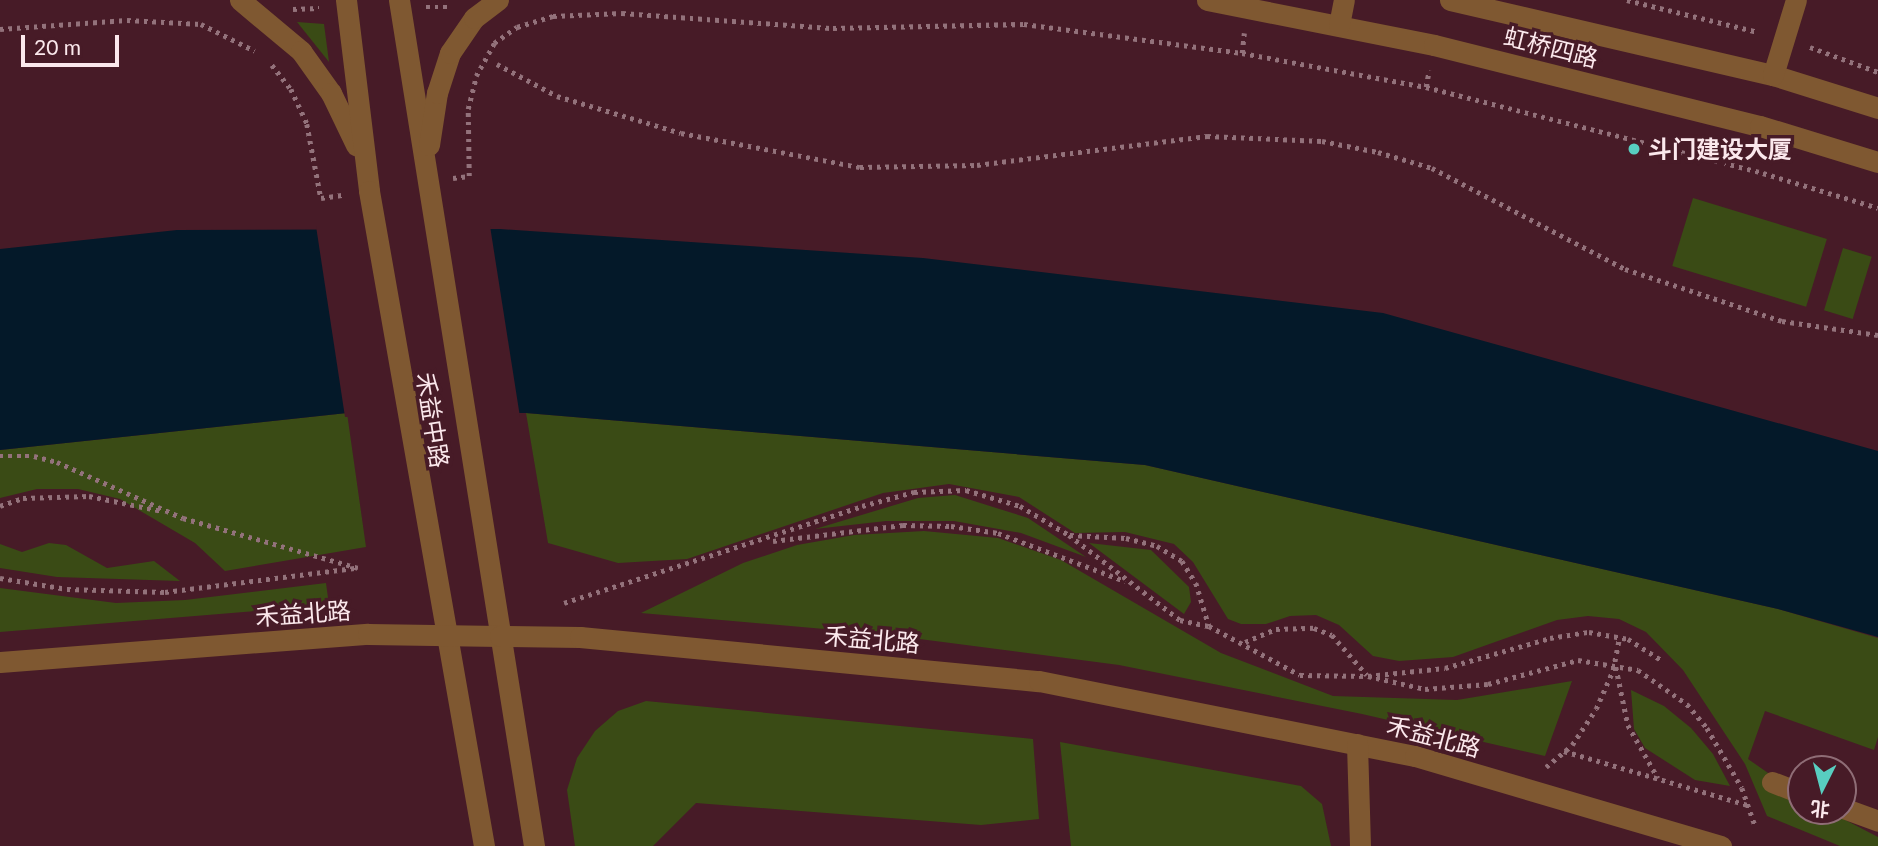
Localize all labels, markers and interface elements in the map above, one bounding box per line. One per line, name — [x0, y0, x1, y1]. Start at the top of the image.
scale bar — [24, 21, 122, 65]
street label: 虹桥四路 — [1501, 21, 1601, 73]
text: 20 m — [34, 34, 81, 59]
place label: 斗门建设大厦 — [1648, 135, 1792, 163]
marker: 斗门建设大厦 — [1626, 141, 1642, 157]
street label: 禾益中路 — [411, 370, 455, 470]
street label: 禾益北路 — [254, 595, 352, 631]
street label: 禾益北路 — [823, 620, 921, 658]
street label: 禾益北路 — [1384, 710, 1484, 762]
north arrow — [1787, 755, 1857, 825]
text: 北 — [1809, 797, 1831, 822]

